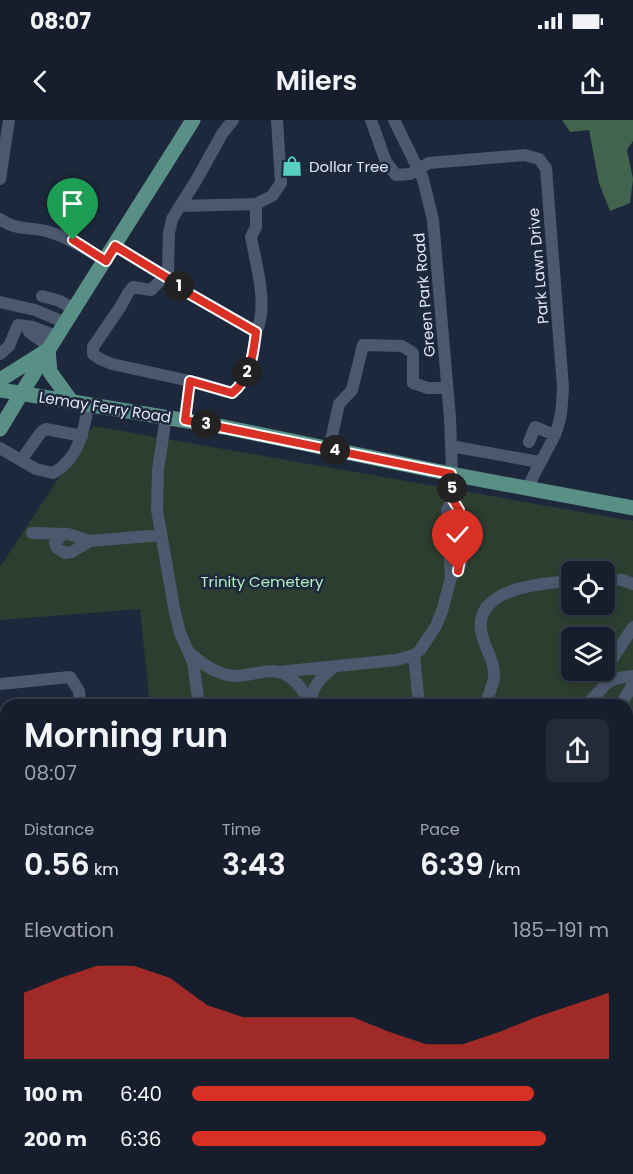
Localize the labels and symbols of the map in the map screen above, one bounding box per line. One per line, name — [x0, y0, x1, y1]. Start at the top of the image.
shop icon: Dollar Tree — [280, 154, 304, 178]
place label: Dollar Tree — [309, 156, 389, 177]
pin — [47, 178, 98, 240]
street label: Park Lawn Drive — [522, 207, 554, 325]
street label: Green Park Road — [408, 232, 440, 358]
pin: 1 — [164, 271, 194, 301]
pin: 2 — [232, 357, 262, 387]
street label: Lemay Ferry Road — [38, 386, 172, 428]
pin: 3 — [191, 409, 221, 439]
pin: 4 — [320, 435, 350, 465]
pin: 5 — [437, 473, 467, 503]
pin — [432, 509, 483, 571]
park label: Trinity Cemetery — [200, 571, 324, 592]

